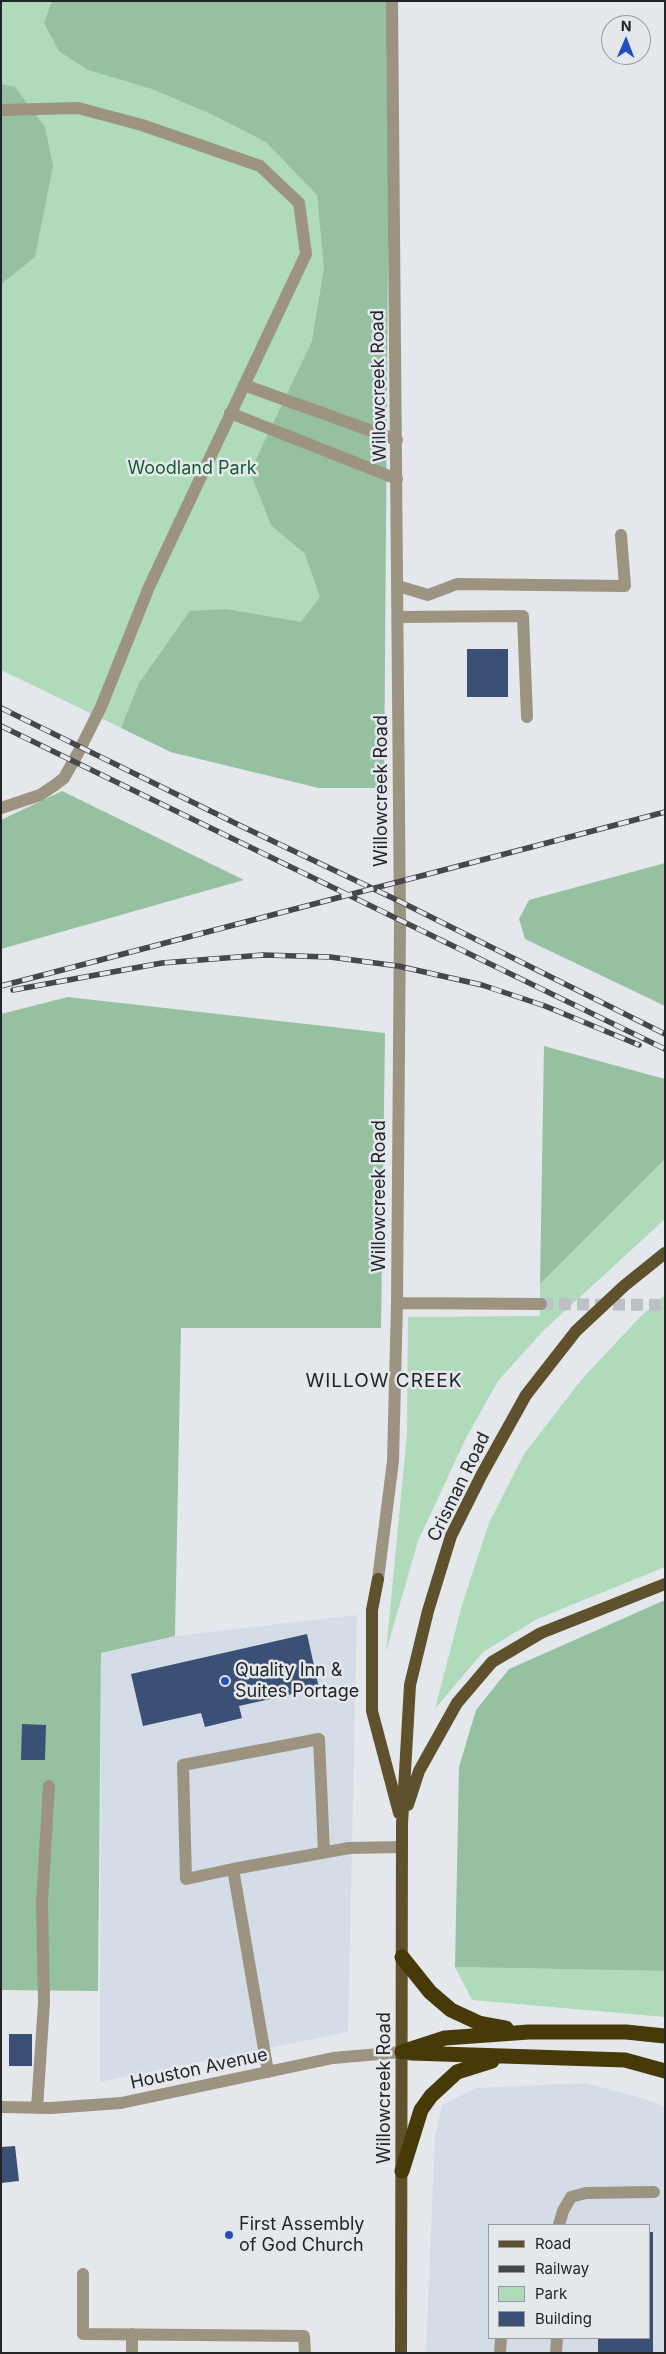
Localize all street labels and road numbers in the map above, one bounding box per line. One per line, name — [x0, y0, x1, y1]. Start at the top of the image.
street label: Willowcreek Road — [367, 310, 391, 462]
street label: Willowcreek Road — [371, 715, 393, 867]
street label: Willowcreek Road — [369, 1120, 391, 1272]
street label: Crisman Road — [423, 1429, 495, 1545]
street label: Willowcreek Road — [374, 2012, 396, 2164]
street label: Houston Avenue — [128, 2044, 270, 2094]

